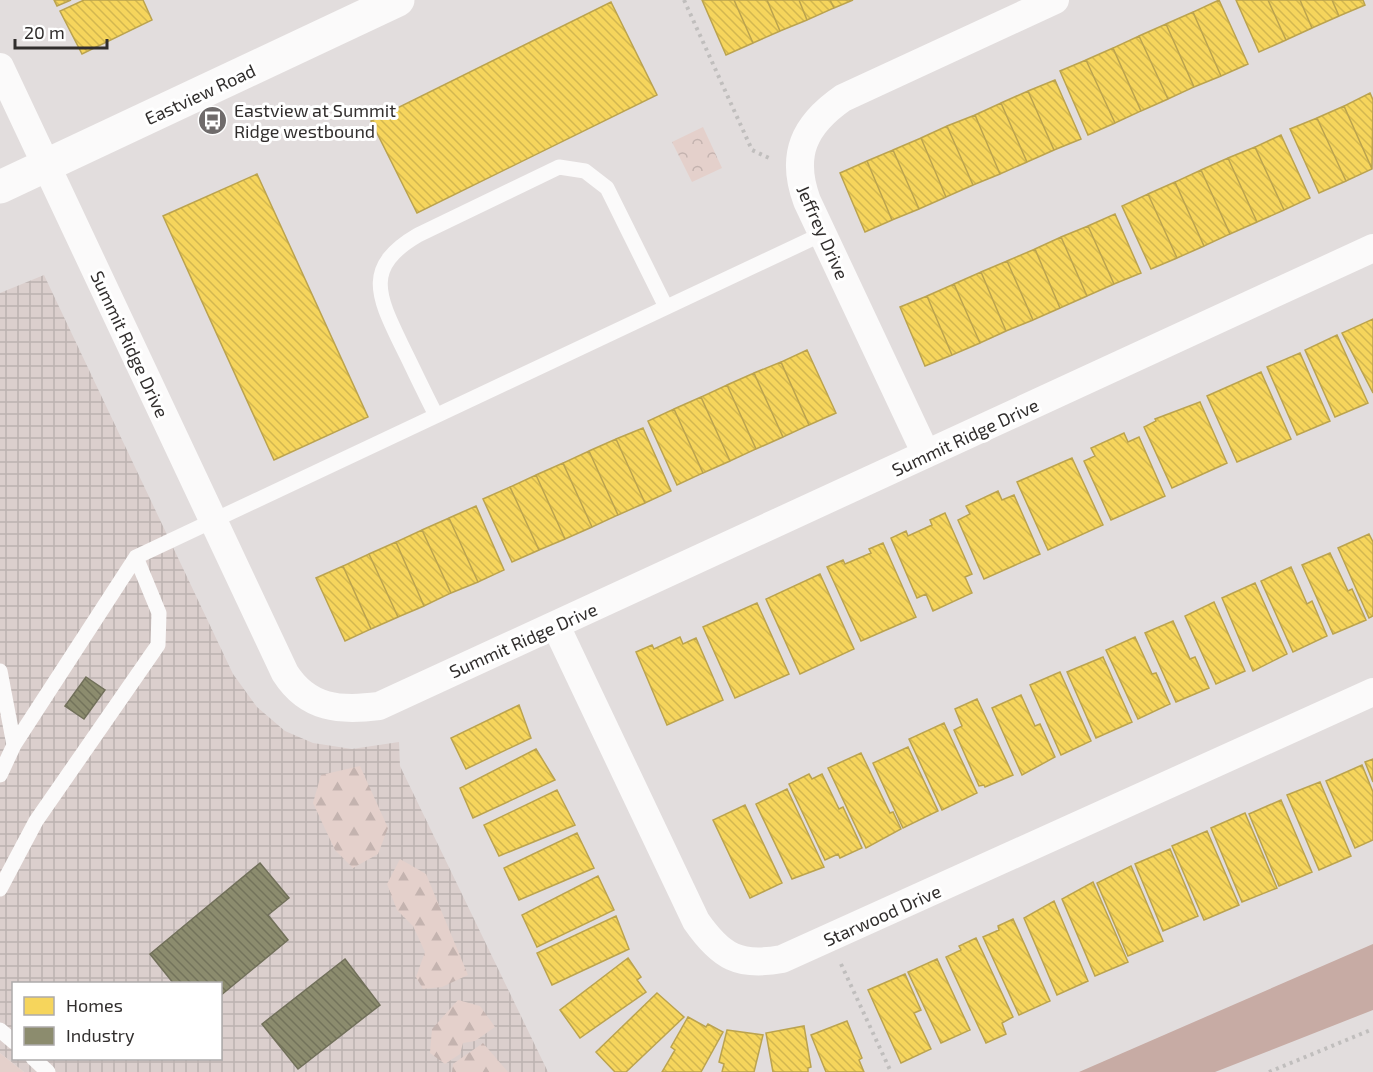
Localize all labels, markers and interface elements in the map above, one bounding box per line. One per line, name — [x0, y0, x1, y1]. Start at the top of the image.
scale bar — [15, 12, 106, 50]
text: 20 m — [24, 21, 65, 43]
street label: Eastview Road — [141, 59, 259, 129]
place label: Eastview at Summit Ridge westbound — [234, 99, 396, 142]
bus stop icon: Eastview at Summit Ridge westbound — [197, 104, 229, 136]
street label: Jeffrey Drive — [792, 181, 854, 283]
street label: Summit Ridge Drive — [86, 267, 174, 421]
street label: Summit Ridge Drive — [888, 393, 1042, 481]
street label: Summit Ridge Drive — [446, 598, 600, 682]
street label: Starwood Drive — [820, 879, 944, 951]
legend — [12, 982, 222, 1060]
text: Homes — [66, 994, 123, 1016]
text: Industry — [66, 1024, 135, 1046]

